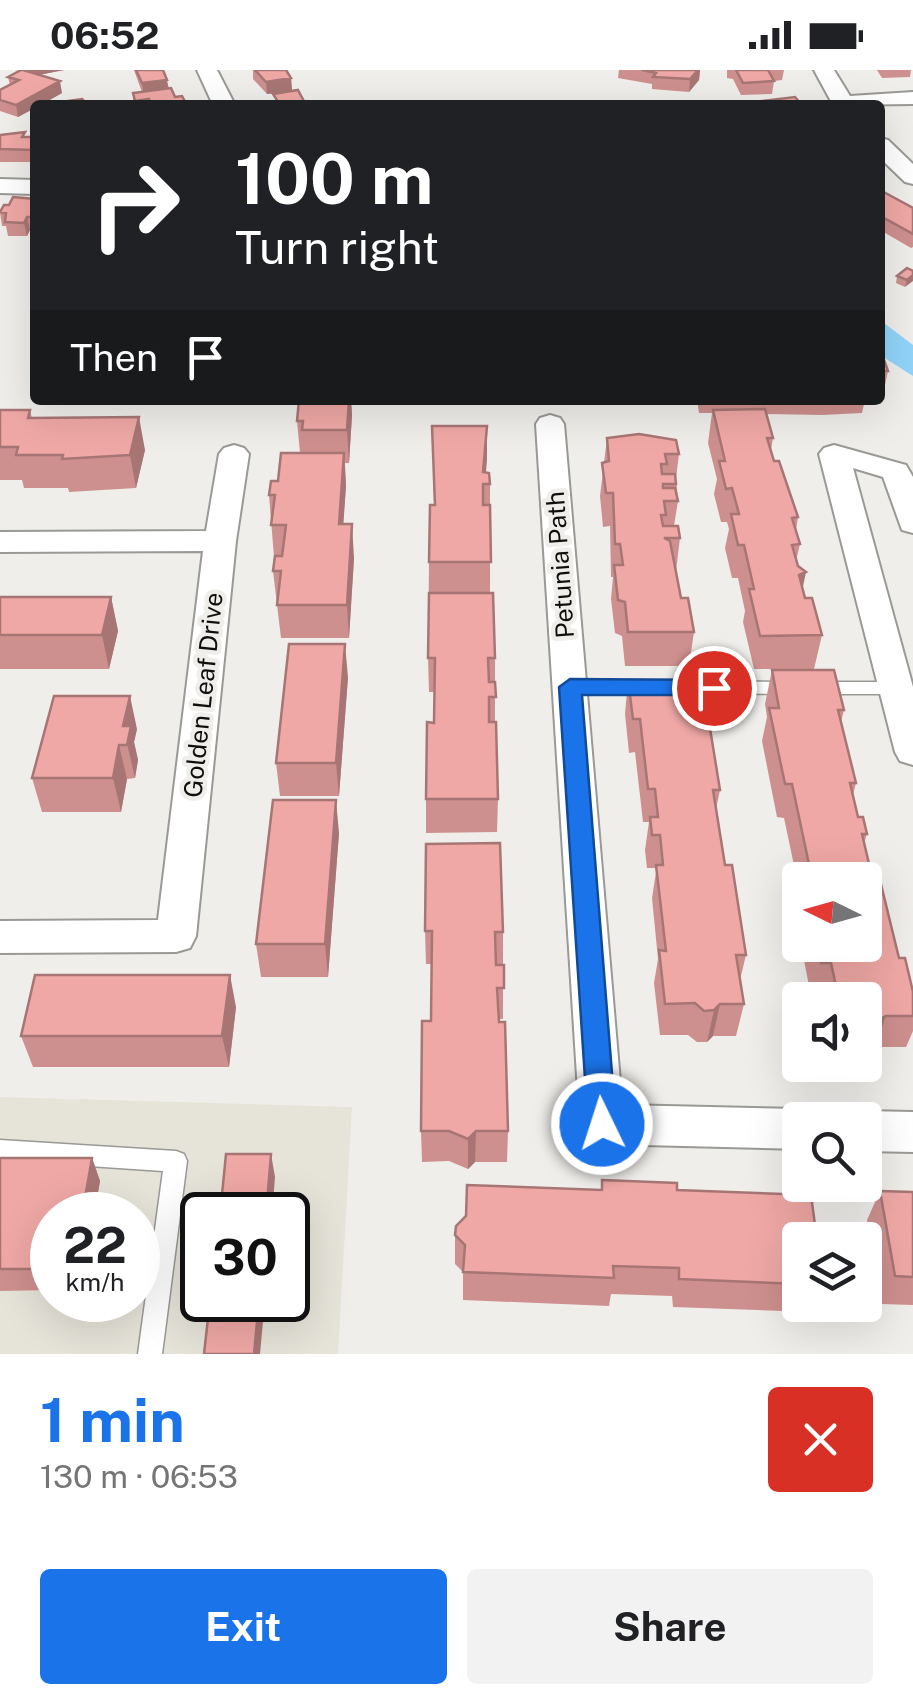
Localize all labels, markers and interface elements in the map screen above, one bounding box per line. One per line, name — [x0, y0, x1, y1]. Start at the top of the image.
text: 06:52 — [50, 13, 160, 58]
text: 100 m — [235, 137, 433, 220]
icon: right — [70, 140, 200, 270]
text: Turn right — [235, 221, 439, 274]
icon: arrive — [178, 330, 233, 385]
text: Then — [70, 335, 158, 380]
street label: Petunia Path — [540, 491, 580, 639]
street label: Golden Leaf Drive — [177, 591, 229, 799]
pin — [672, 646, 757, 731]
icon: arrive — [687, 661, 742, 716]
north arrow — [782, 862, 882, 962]
map controls — [782, 862, 882, 1322]
button: sound — [782, 982, 882, 1082]
position arrow — [550, 1072, 654, 1176]
button: search — [782, 1102, 882, 1202]
speed limit sign: 30 — [180, 1192, 310, 1322]
text: 22 — [63, 1215, 127, 1274]
button: layers — [782, 1222, 882, 1322]
text: km/h — [66, 1267, 124, 1297]
text: 1 min — [40, 1385, 185, 1456]
button: close — [768, 1387, 873, 1492]
text: 130 m · 06:53 — [40, 1458, 238, 1495]
button: Exit — [40, 1569, 447, 1684]
button: Share — [467, 1569, 873, 1684]

